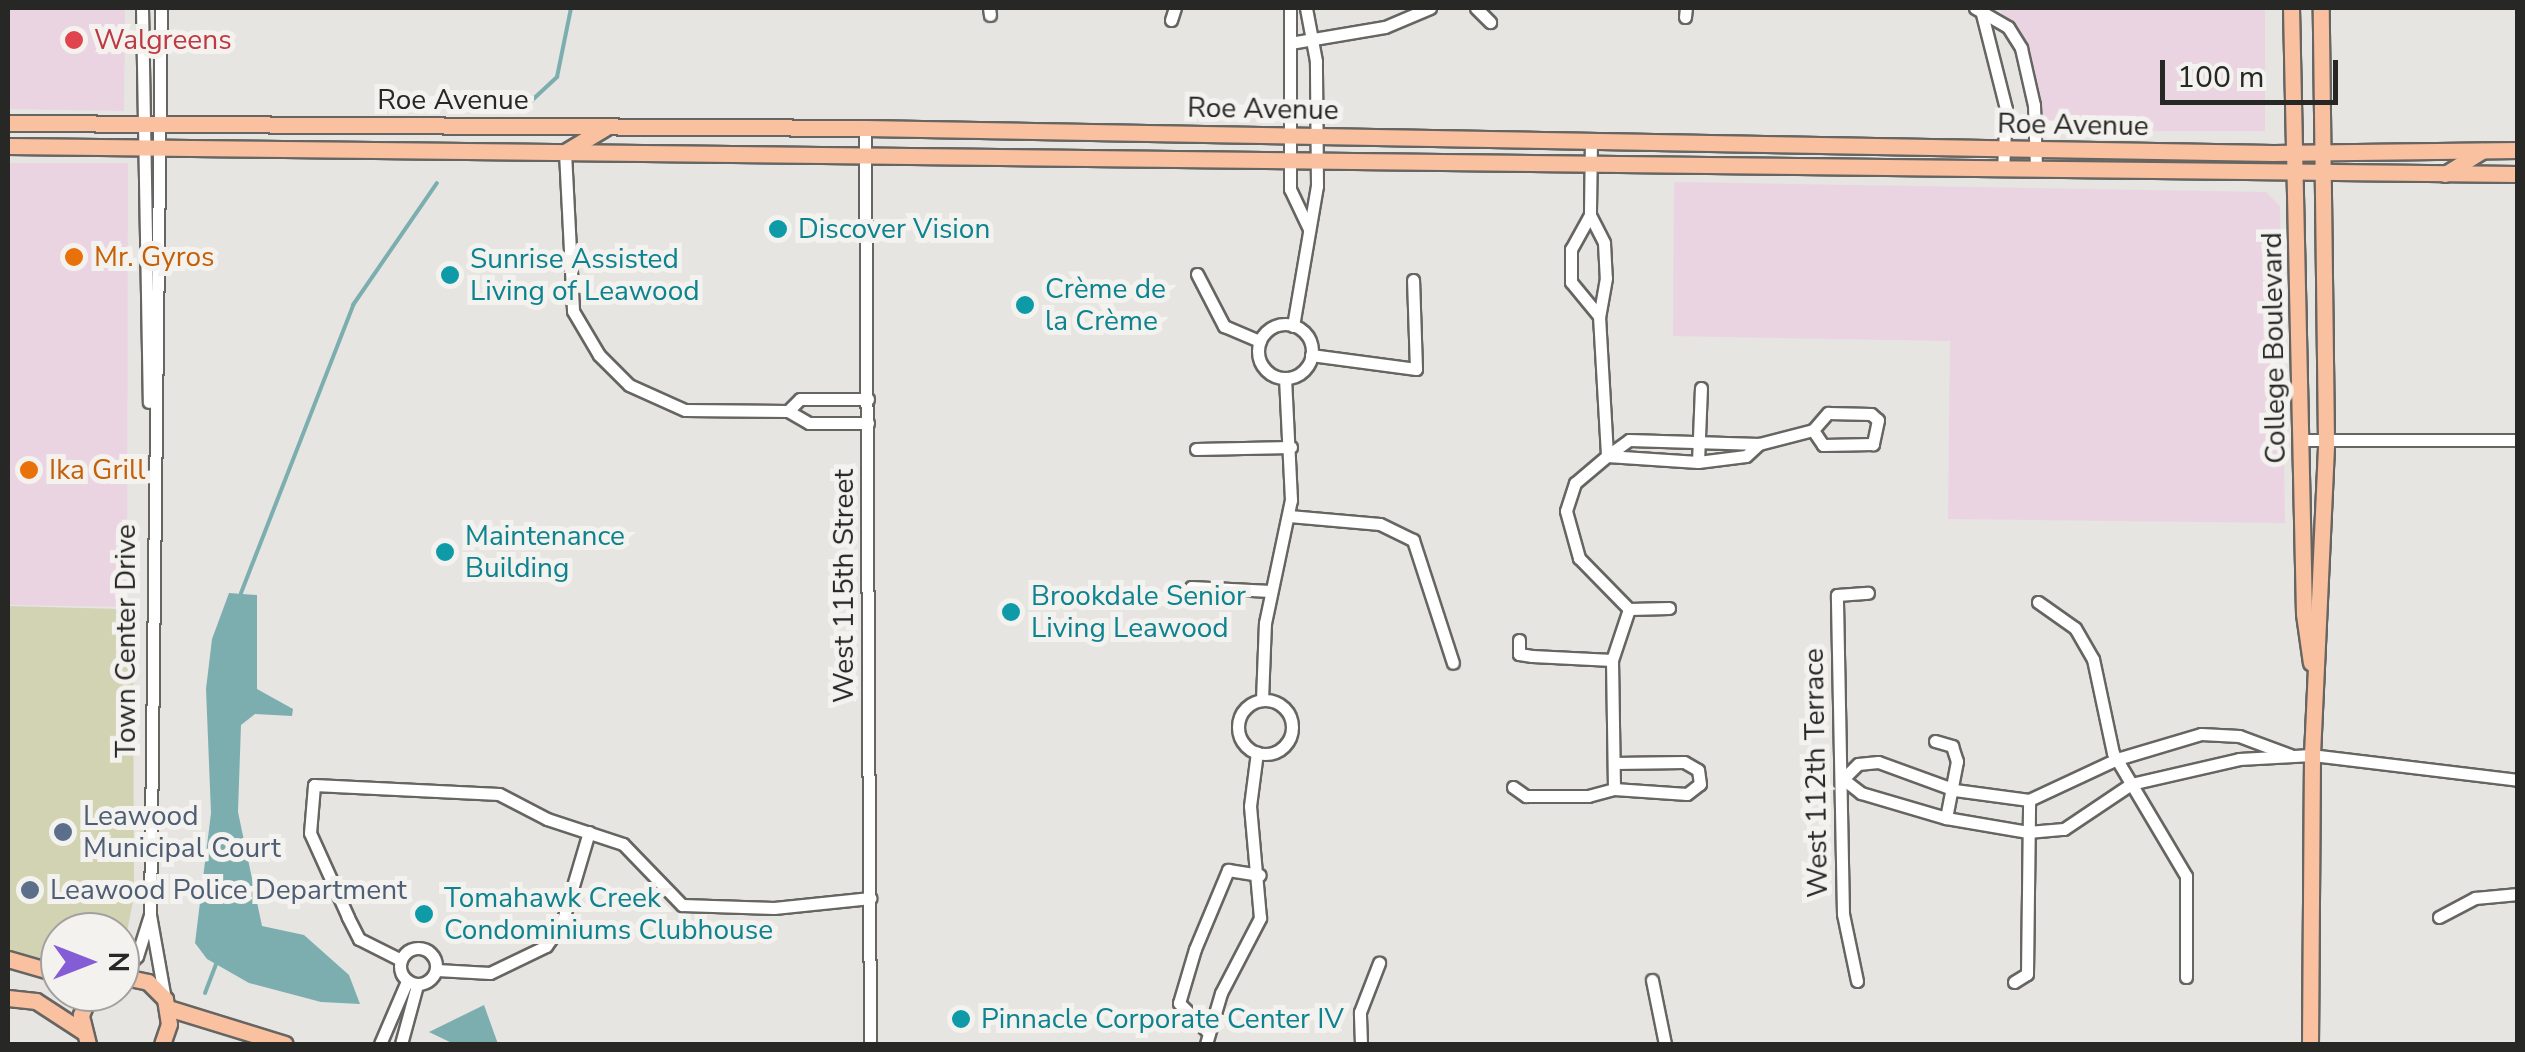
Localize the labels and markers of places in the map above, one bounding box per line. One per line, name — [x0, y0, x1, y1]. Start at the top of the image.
place label: Walgreens — [94, 23, 232, 57]
marker: Walgreens — [63, 29, 85, 51]
place label: Discover Vision — [798, 212, 990, 246]
marker: Discover Vision — [767, 218, 789, 240]
place label: Mr. Gyros — [94, 240, 215, 274]
place label: Sunrise Assisted Living of Leawood — [470, 242, 700, 308]
marker: Mr. Gyros — [63, 246, 85, 268]
marker: Sunrise Assisted Living of Leawood — [439, 264, 461, 286]
place label: Crème de la Crème — [1045, 272, 1166, 338]
marker: Crème de la Crème — [1014, 294, 1036, 316]
place label: Ika Grill — [49, 453, 145, 487]
marker: Ika Grill — [18, 459, 40, 481]
place label: Maintenance Building — [465, 519, 625, 585]
marker: Maintenance Building — [434, 541, 456, 563]
place label: Brookdale Senior Living Leawood — [1031, 579, 1246, 645]
marker: Brookdale Senior Living Leawood — [1000, 601, 1022, 623]
place label: Leawood Municipal Court — [83, 799, 281, 865]
marker: Leawood Municipal Court — [52, 821, 74, 843]
place label: Leawood Police Department — [50, 873, 407, 907]
marker: Leawood Police Department — [19, 879, 41, 901]
place label: Tomahawk Creek Condominiums Clubhouse — [444, 881, 773, 947]
marker: Tomahawk Creek Condominiums Clubhouse — [413, 903, 435, 925]
place label: Pinnacle Corporate Center IV — [981, 1002, 1344, 1036]
marker: Pinnacle Corporate Center IV — [950, 1008, 972, 1030]

